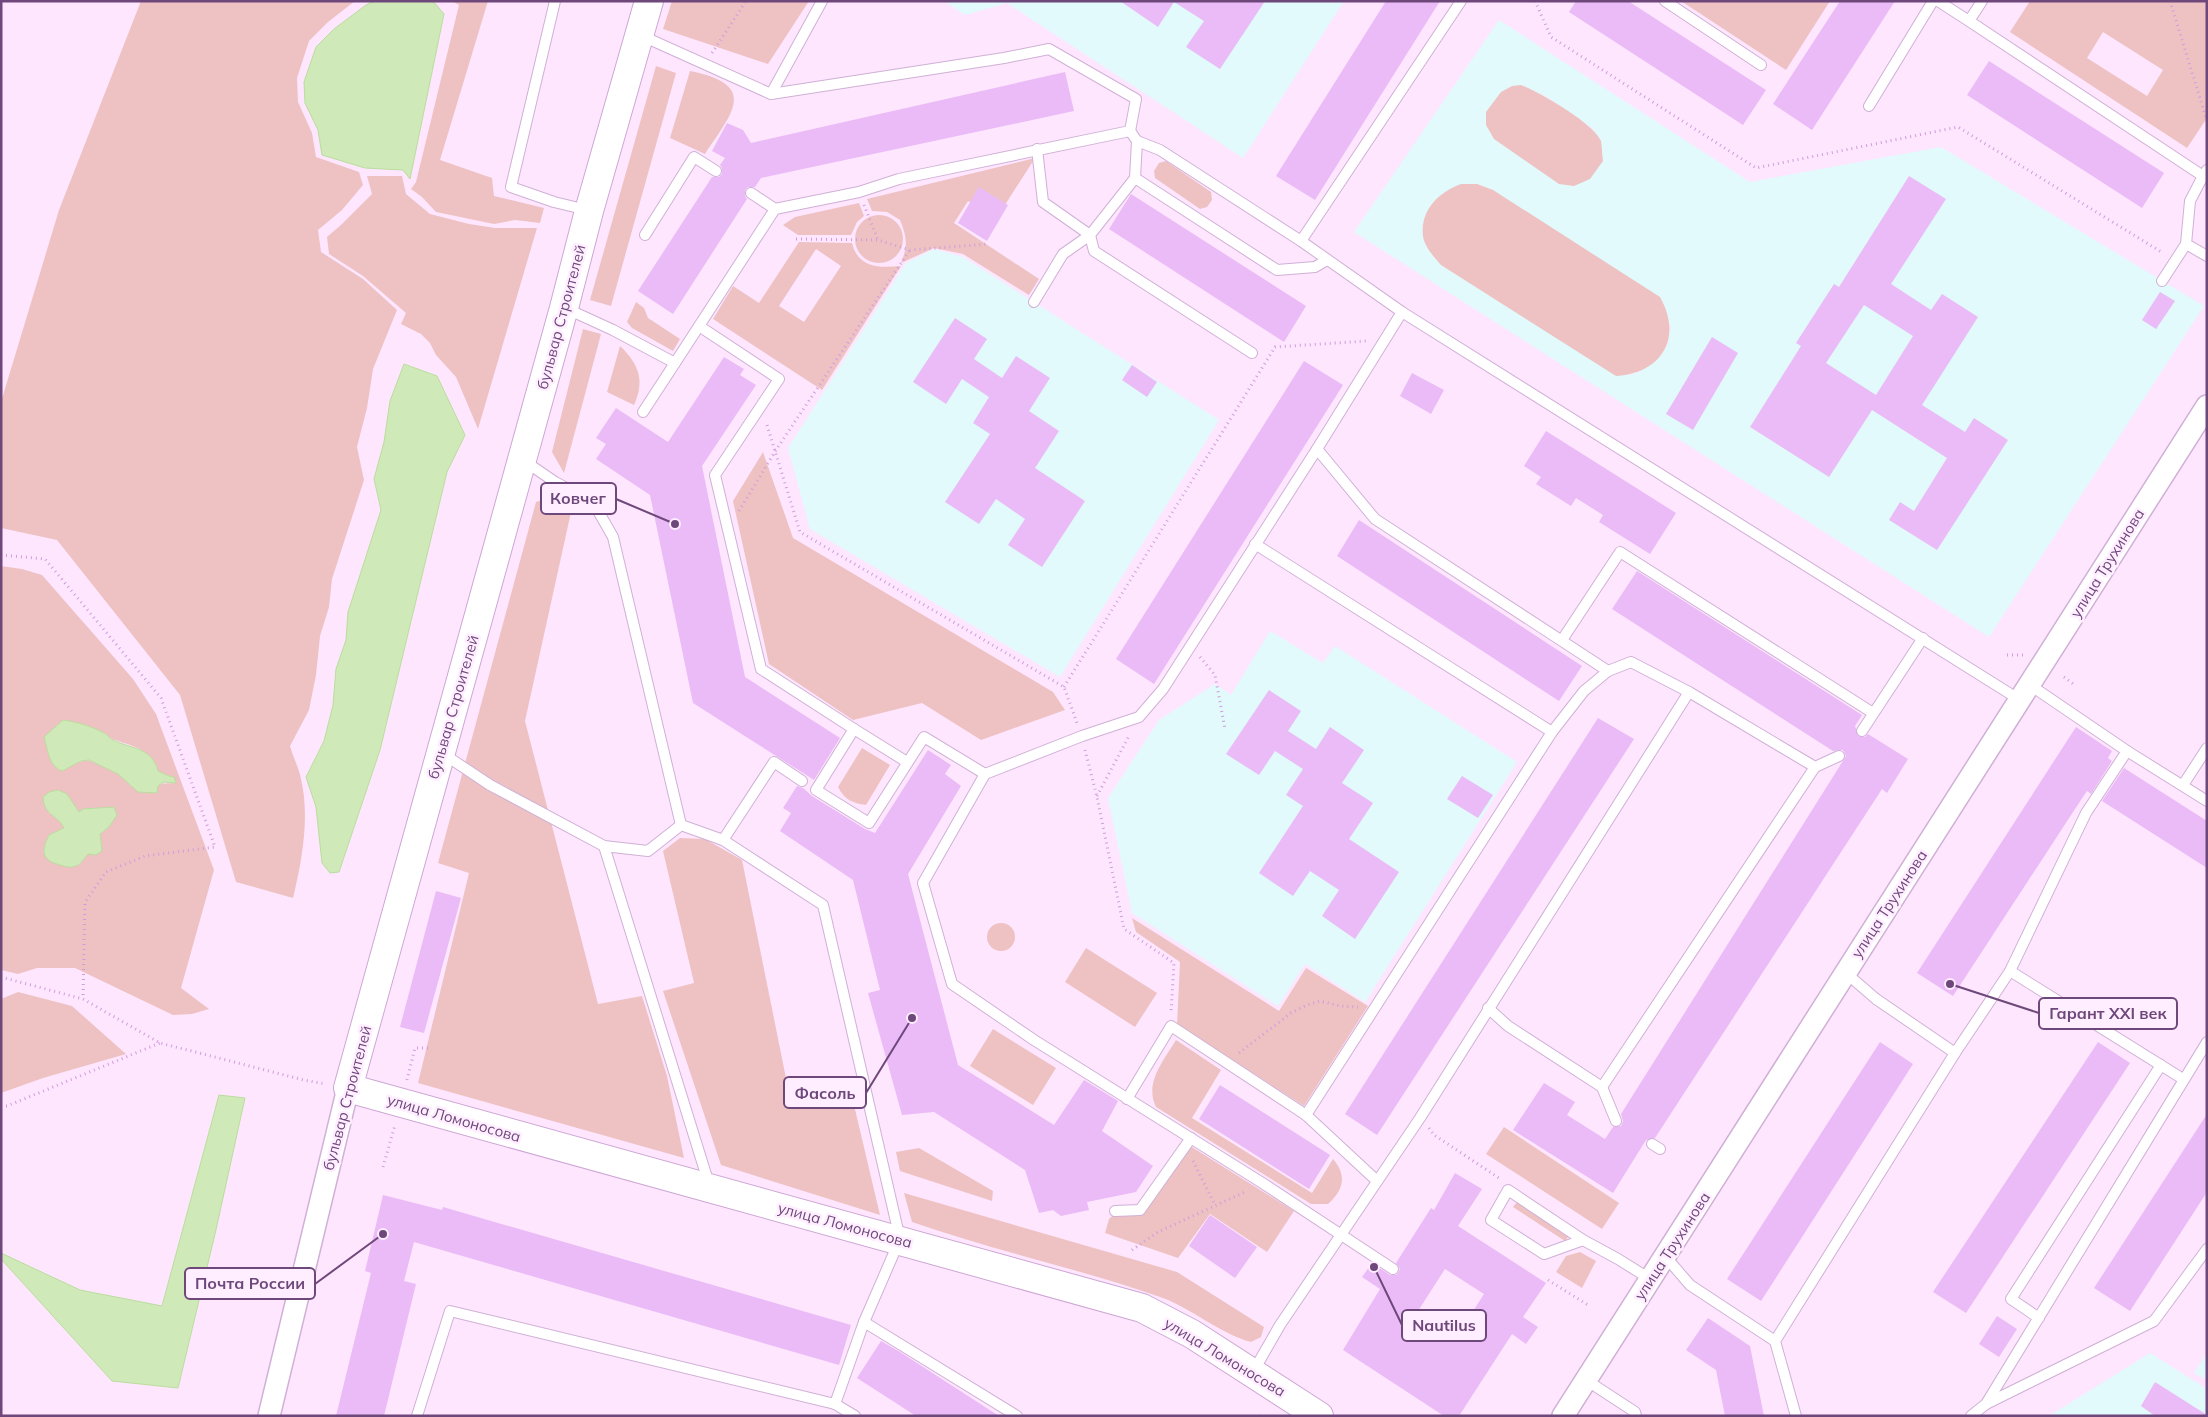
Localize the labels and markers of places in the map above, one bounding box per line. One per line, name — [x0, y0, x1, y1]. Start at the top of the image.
callout: Ковчег — [541, 483, 616, 514]
callout: Гарант XXI век — [2039, 998, 2177, 1029]
callout: Фасоль — [784, 1077, 866, 1108]
callout: Почта России — [185, 1268, 315, 1299]
callout: Nautilus — [1402, 1310, 1486, 1341]

